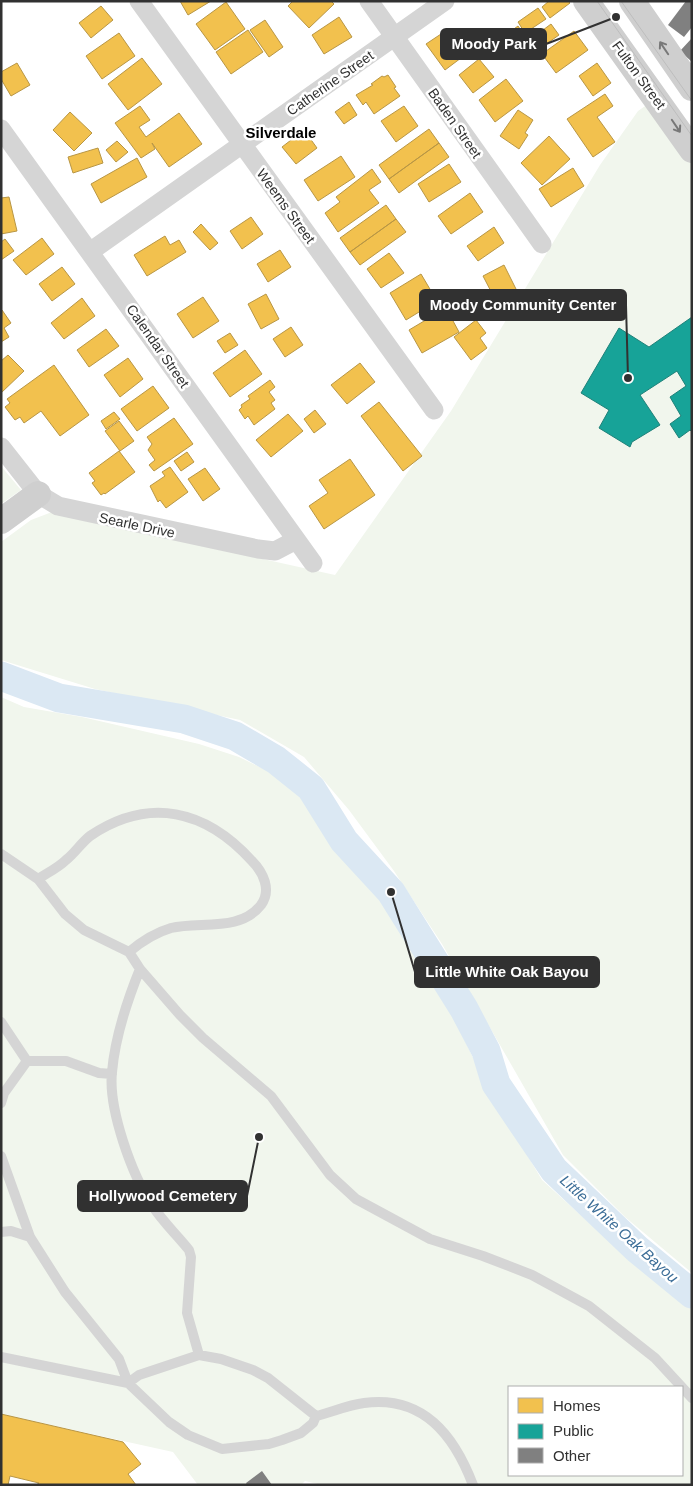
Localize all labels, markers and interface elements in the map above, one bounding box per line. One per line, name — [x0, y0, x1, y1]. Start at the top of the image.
callout: Moody Park — [441, 29, 546, 59]
text: Moody Park — [451, 35, 537, 52]
street label: Fulton Street — [609, 38, 669, 112]
one-way arrow — [659, 41, 669, 55]
street label: Catherine Street — [284, 47, 376, 119]
street label: Baden Street — [425, 85, 485, 161]
one-way arrow — [671, 119, 681, 133]
district label: Silverdale — [246, 124, 316, 141]
street label: Weems Street — [254, 166, 319, 247]
callout: Moody Community Center — [420, 290, 626, 320]
text: Moody Community Center — [430, 296, 616, 313]
street label: Calendar Street — [123, 301, 193, 391]
street label: Searle Drive — [98, 509, 177, 541]
callout: Little White Oak Bayou — [415, 957, 599, 987]
text: Little White Oak Bayou — [425, 963, 589, 980]
water label: Little White Oak Bayou — [557, 1171, 682, 1286]
callout: Hollywood Cemetery — [78, 1181, 247, 1211]
text: Hollywood Cemetery — [89, 1187, 238, 1204]
legend — [508, 1386, 683, 1476]
text: Homes — [553, 1397, 601, 1414]
text: Public — [553, 1422, 594, 1439]
text: Other — [553, 1447, 591, 1464]

